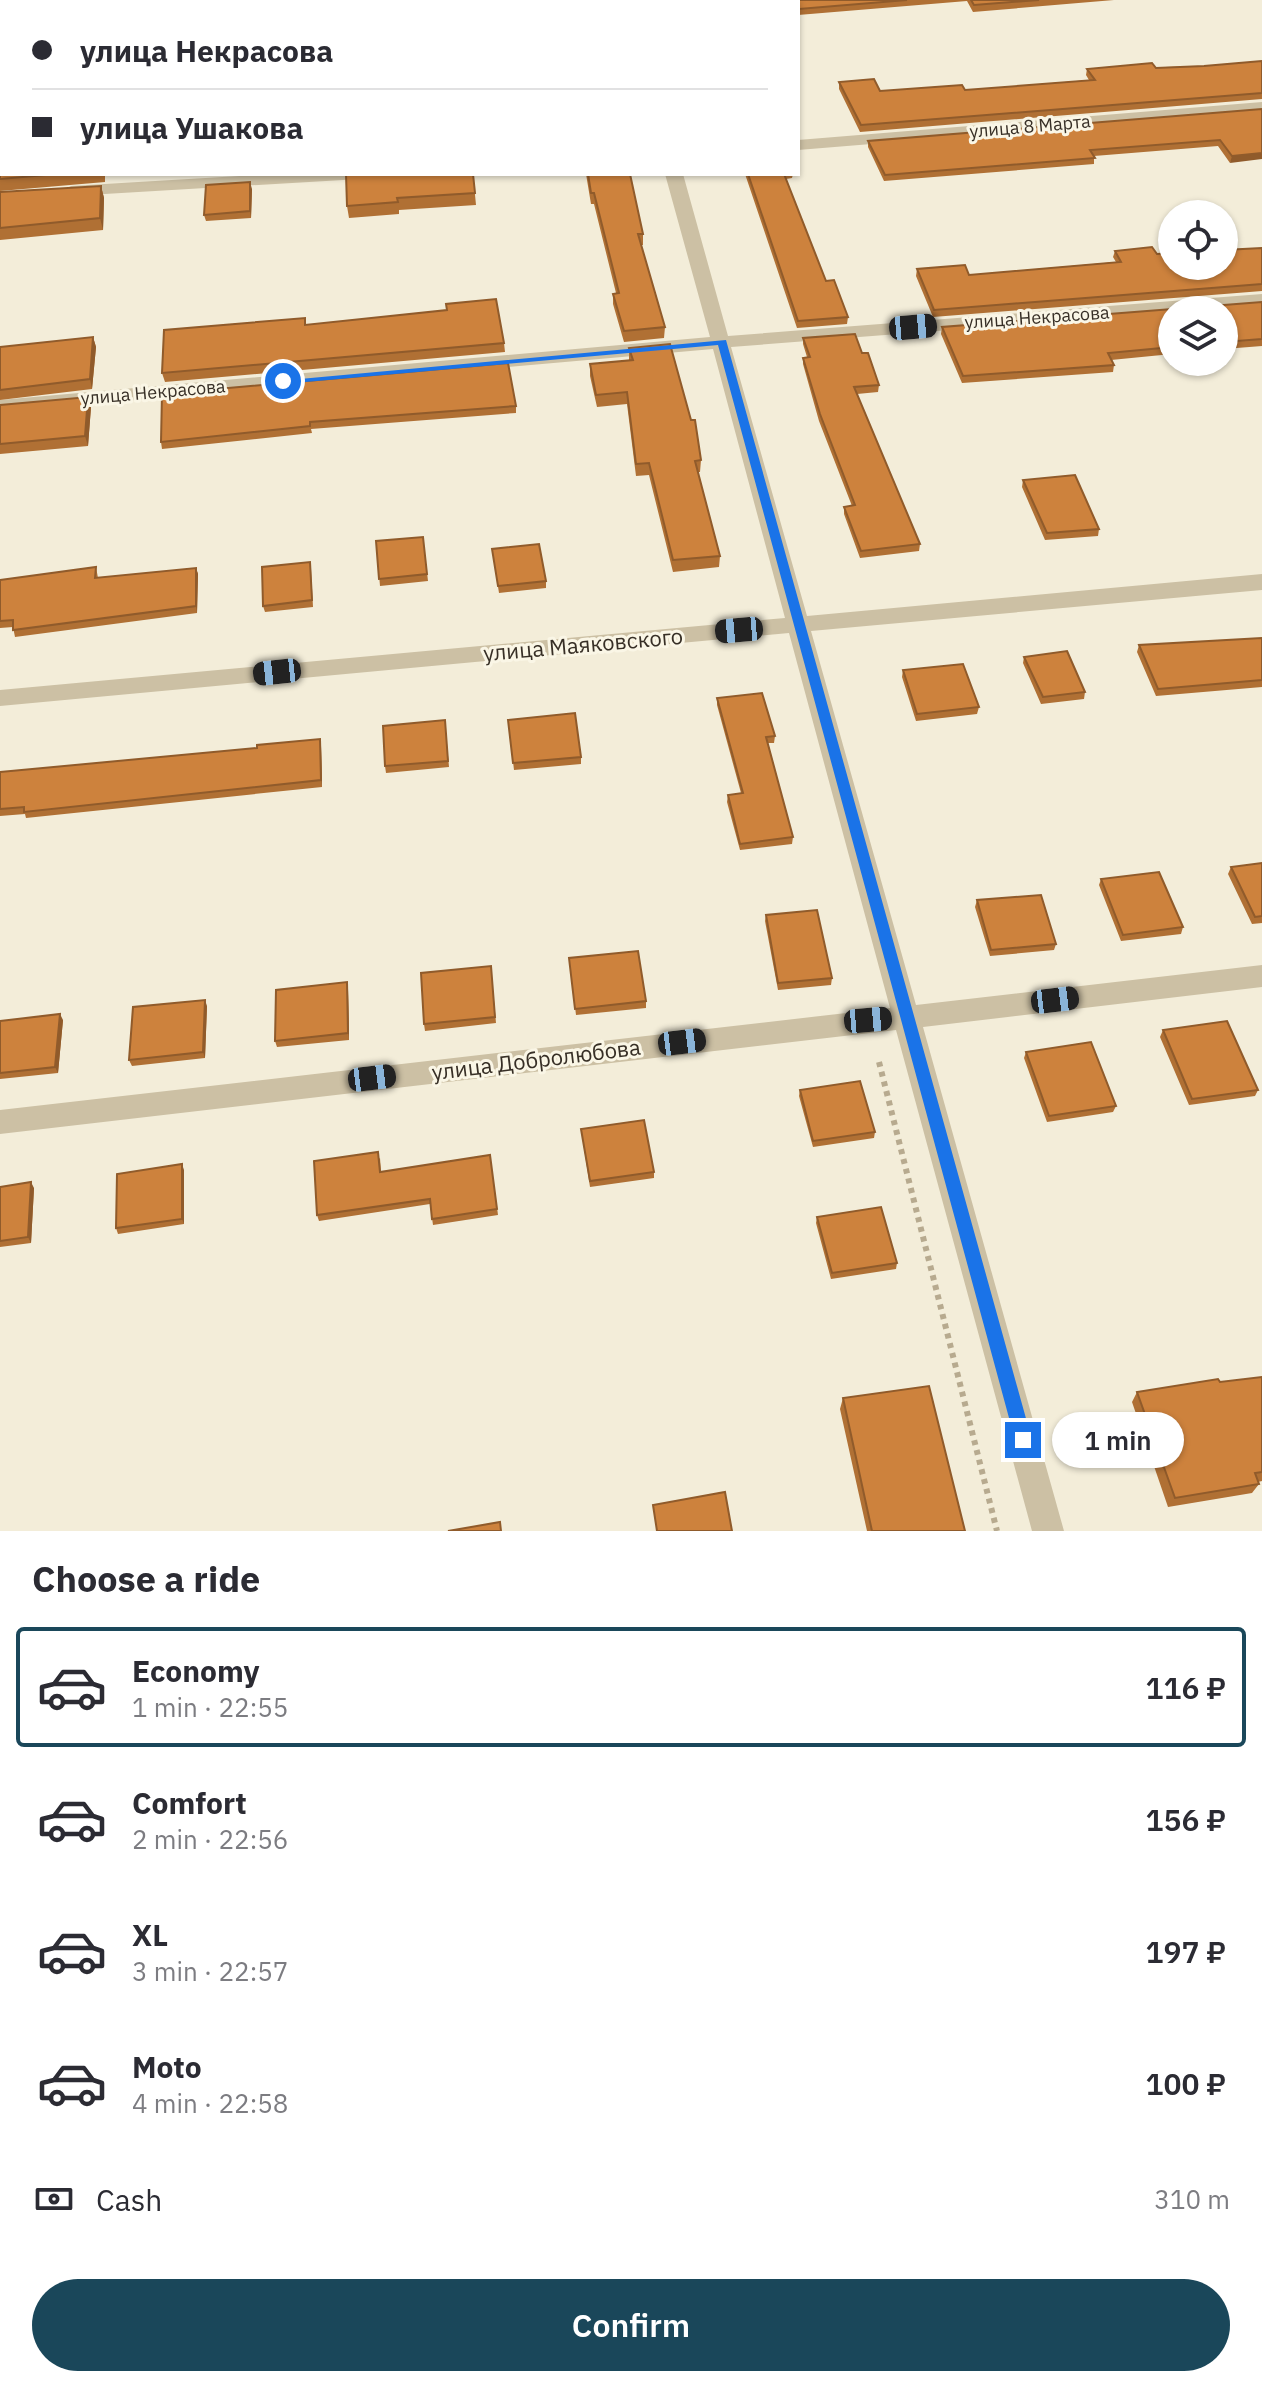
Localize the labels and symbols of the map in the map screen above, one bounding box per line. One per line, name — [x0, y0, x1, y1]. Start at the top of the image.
street label: улица 8 Марта — [968, 109, 1092, 143]
street label: улица Некрасова — [964, 300, 1111, 334]
car — [888, 313, 938, 341]
route start — [265, 363, 301, 399]
street label: улица Некрасова — [80, 374, 227, 410]
car — [714, 616, 764, 644]
street label: улица Маяковского — [482, 621, 684, 667]
car — [252, 658, 302, 686]
car — [1030, 985, 1080, 1015]
car — [843, 1006, 893, 1034]
car — [657, 1027, 707, 1057]
street label: улица Добролюбова — [430, 1032, 642, 1086]
car — [347, 1063, 397, 1093]
callout: 1 min — [1051, 1412, 1183, 1468]
route end — [1005, 1422, 1041, 1458]

